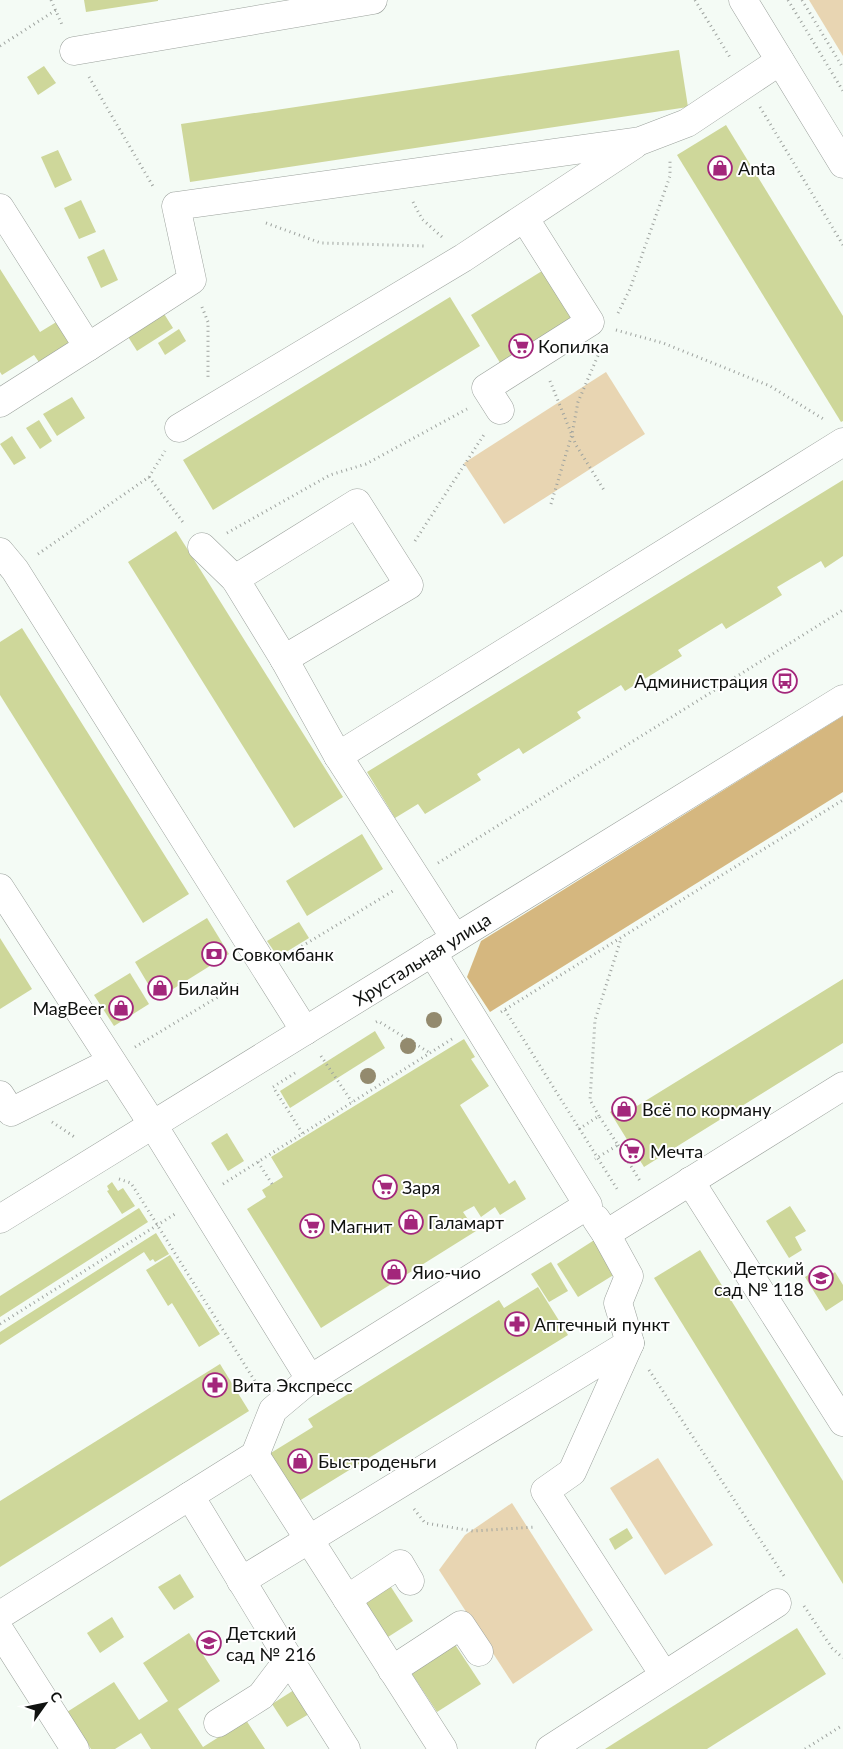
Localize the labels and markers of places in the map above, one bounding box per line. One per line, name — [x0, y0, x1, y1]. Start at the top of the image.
shop icon: Anta — [707, 155, 733, 181]
place label: Anta — [738, 157, 775, 179]
supermarket icon: Копилка — [508, 333, 534, 359]
place label: Копилка — [538, 335, 609, 357]
bus stop icon: Администрация — [772, 668, 798, 694]
place label: Администрация — [634, 670, 768, 692]
bank icon: Совкомбанк — [201, 941, 227, 967]
place label: Совкомбанк — [232, 943, 334, 965]
shop icon: Билайн — [147, 975, 173, 1001]
place label: Билайн — [178, 977, 239, 999]
shop icon: MagBeer — [108, 995, 134, 1021]
place label: MagBeer — [32, 997, 104, 1019]
shop icon: Всё по корману — [611, 1096, 637, 1122]
place label: Всё по корману — [642, 1098, 772, 1120]
supermarket icon: Мечта — [619, 1138, 645, 1164]
place label: Мечта — [650, 1140, 703, 1162]
supermarket icon: Заря — [372, 1174, 398, 1200]
place label: Заря — [402, 1176, 440, 1198]
shop icon: Галамарт — [398, 1209, 424, 1235]
place label: Галамарт — [428, 1211, 504, 1233]
supermarket icon: Магнит — [299, 1213, 325, 1239]
place label: Магнит — [330, 1215, 392, 1237]
place label: Детский сад № 118 — [714, 1257, 804, 1300]
shop icon: Яио-чио — [381, 1259, 407, 1285]
place label: Яио-чио — [411, 1261, 481, 1283]
school or university icon: Детский сад № 118 — [808, 1265, 834, 1291]
pharmacy icon: Аптечный пункт — [504, 1311, 530, 1337]
place label: Аптечный пункт — [534, 1313, 670, 1335]
pharmacy icon: Вита Экспресс — [202, 1372, 228, 1398]
place label: Вита Экспресс — [232, 1374, 353, 1396]
shop icon: Быстроденьги — [287, 1448, 313, 1474]
place label: Быстроденьги — [318, 1450, 437, 1472]
place label: Детский сад № 216 — [226, 1622, 316, 1665]
school or university icon: Детский сад № 216 — [196, 1630, 222, 1656]

